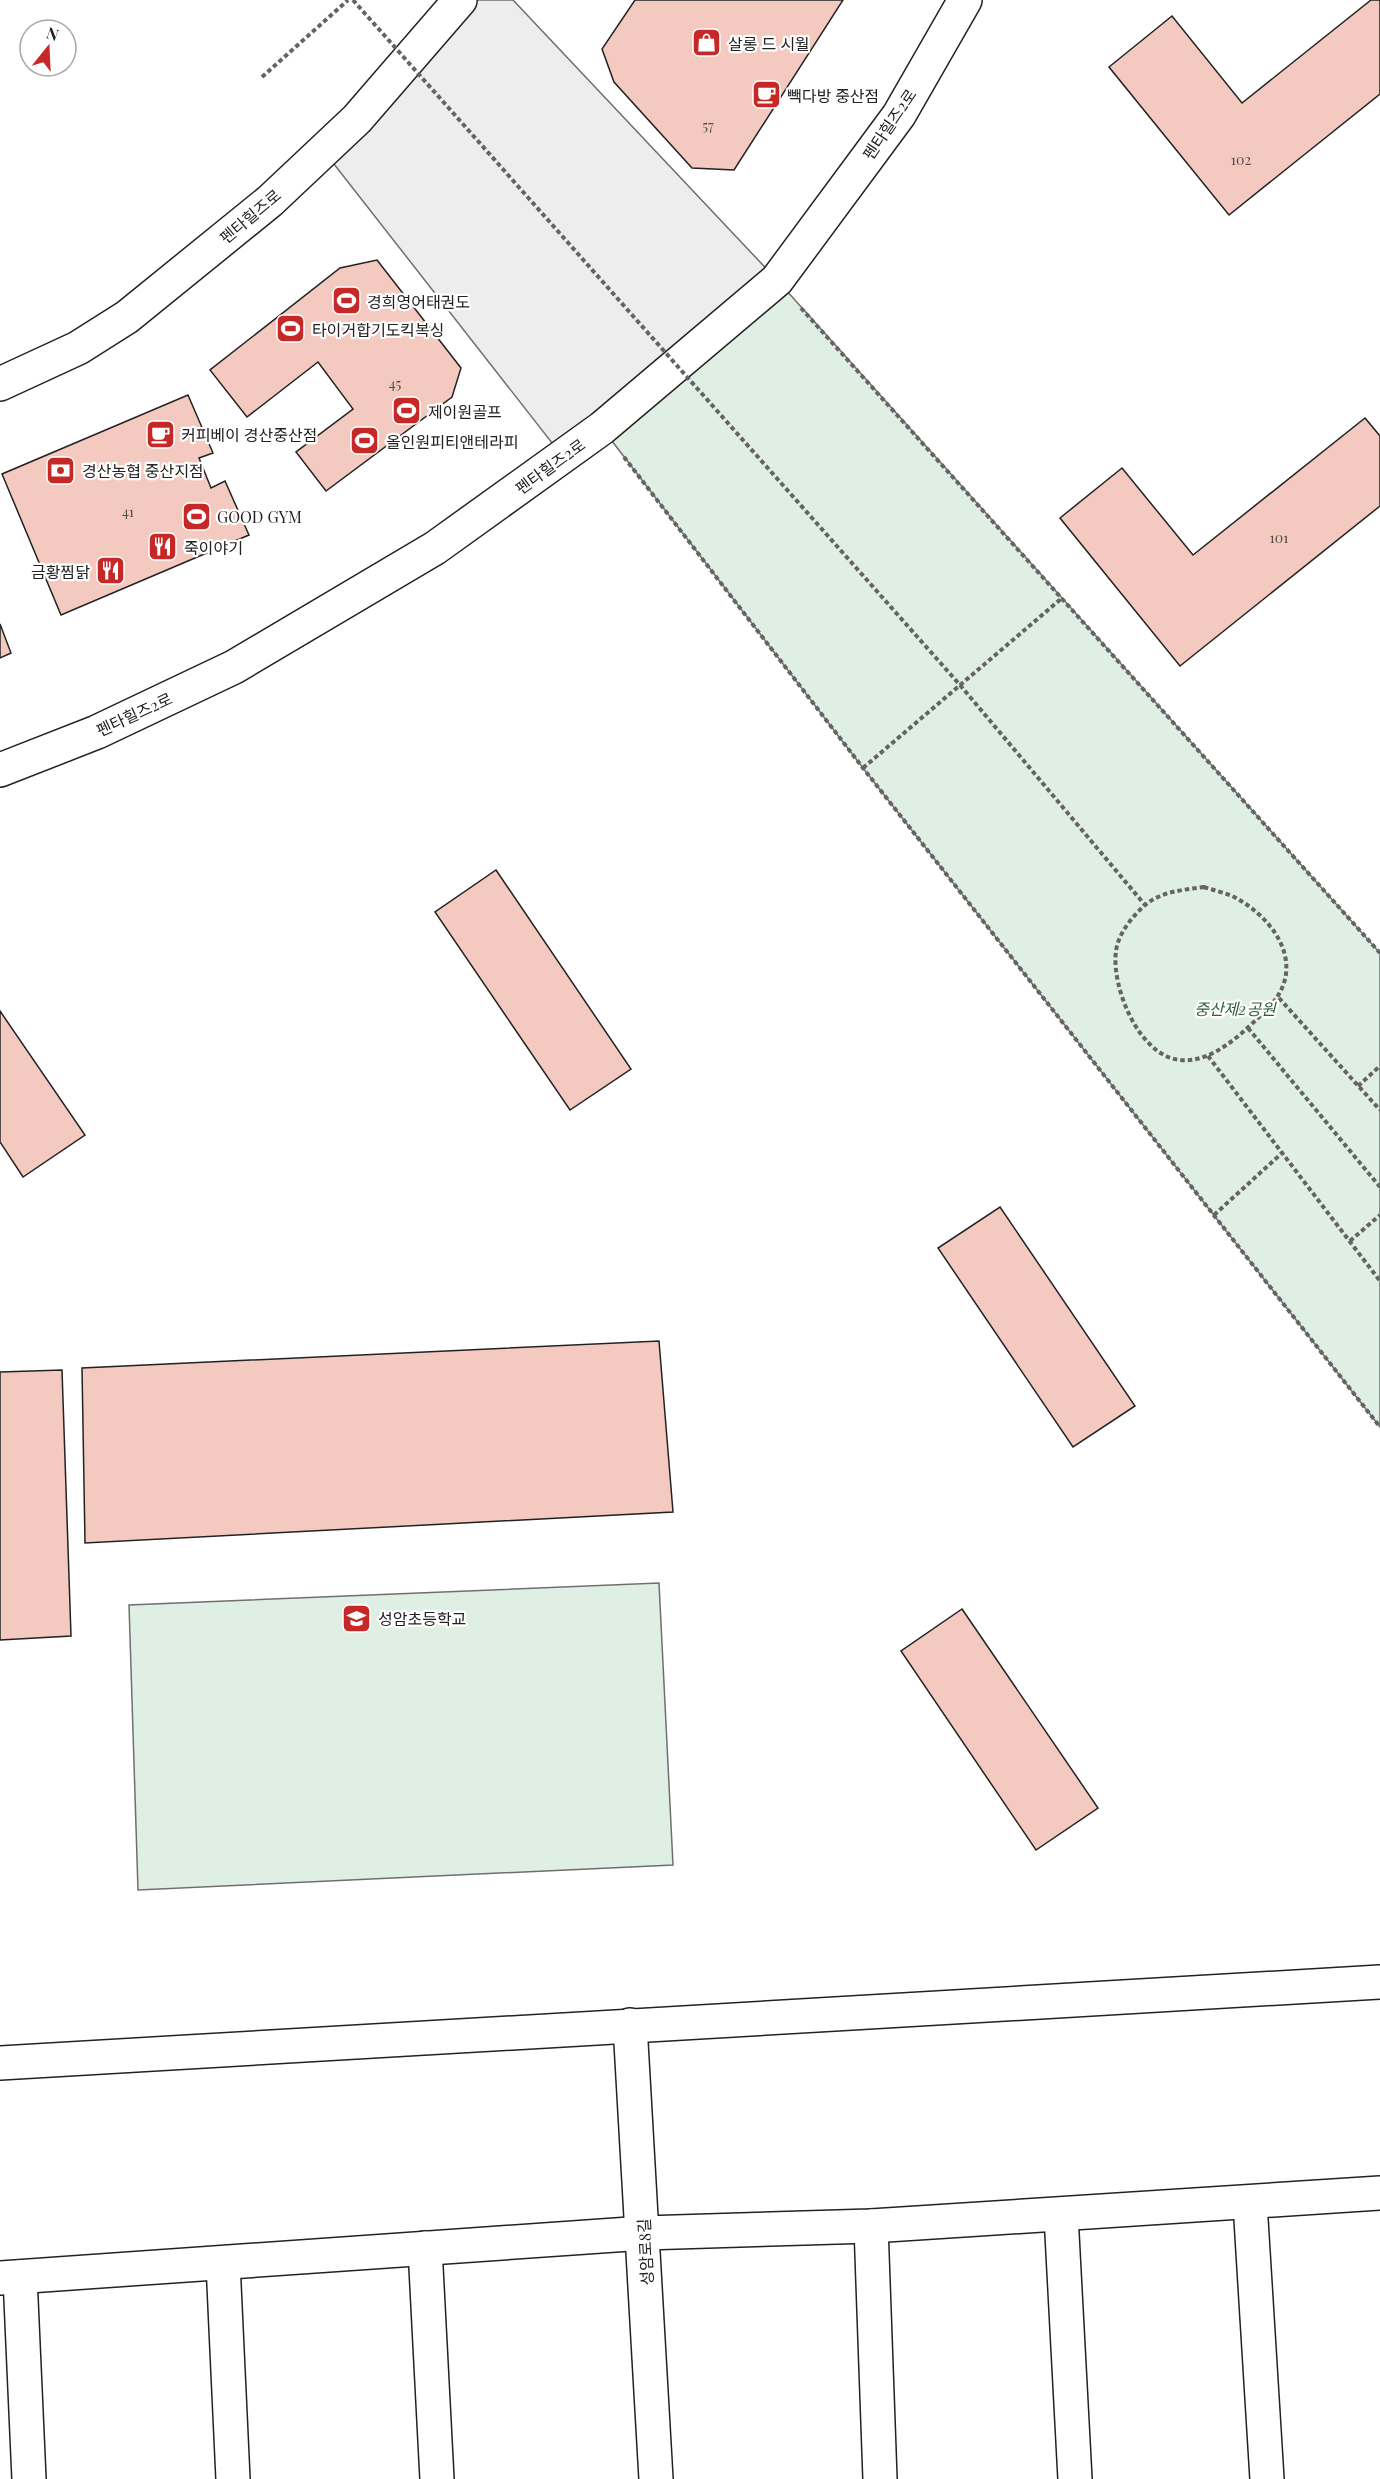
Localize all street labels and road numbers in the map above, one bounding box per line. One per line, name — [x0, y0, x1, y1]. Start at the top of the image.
street label: 펜타힐즈2로 — [858, 84, 921, 164]
street label: 펜타힐즈로 — [215, 184, 285, 248]
street label: 펜타힐즈2로 — [511, 433, 589, 498]
street label: 펜타힐즈2로 — [93, 687, 176, 741]
street label: 성암로8길 — [633, 2218, 657, 2286]

